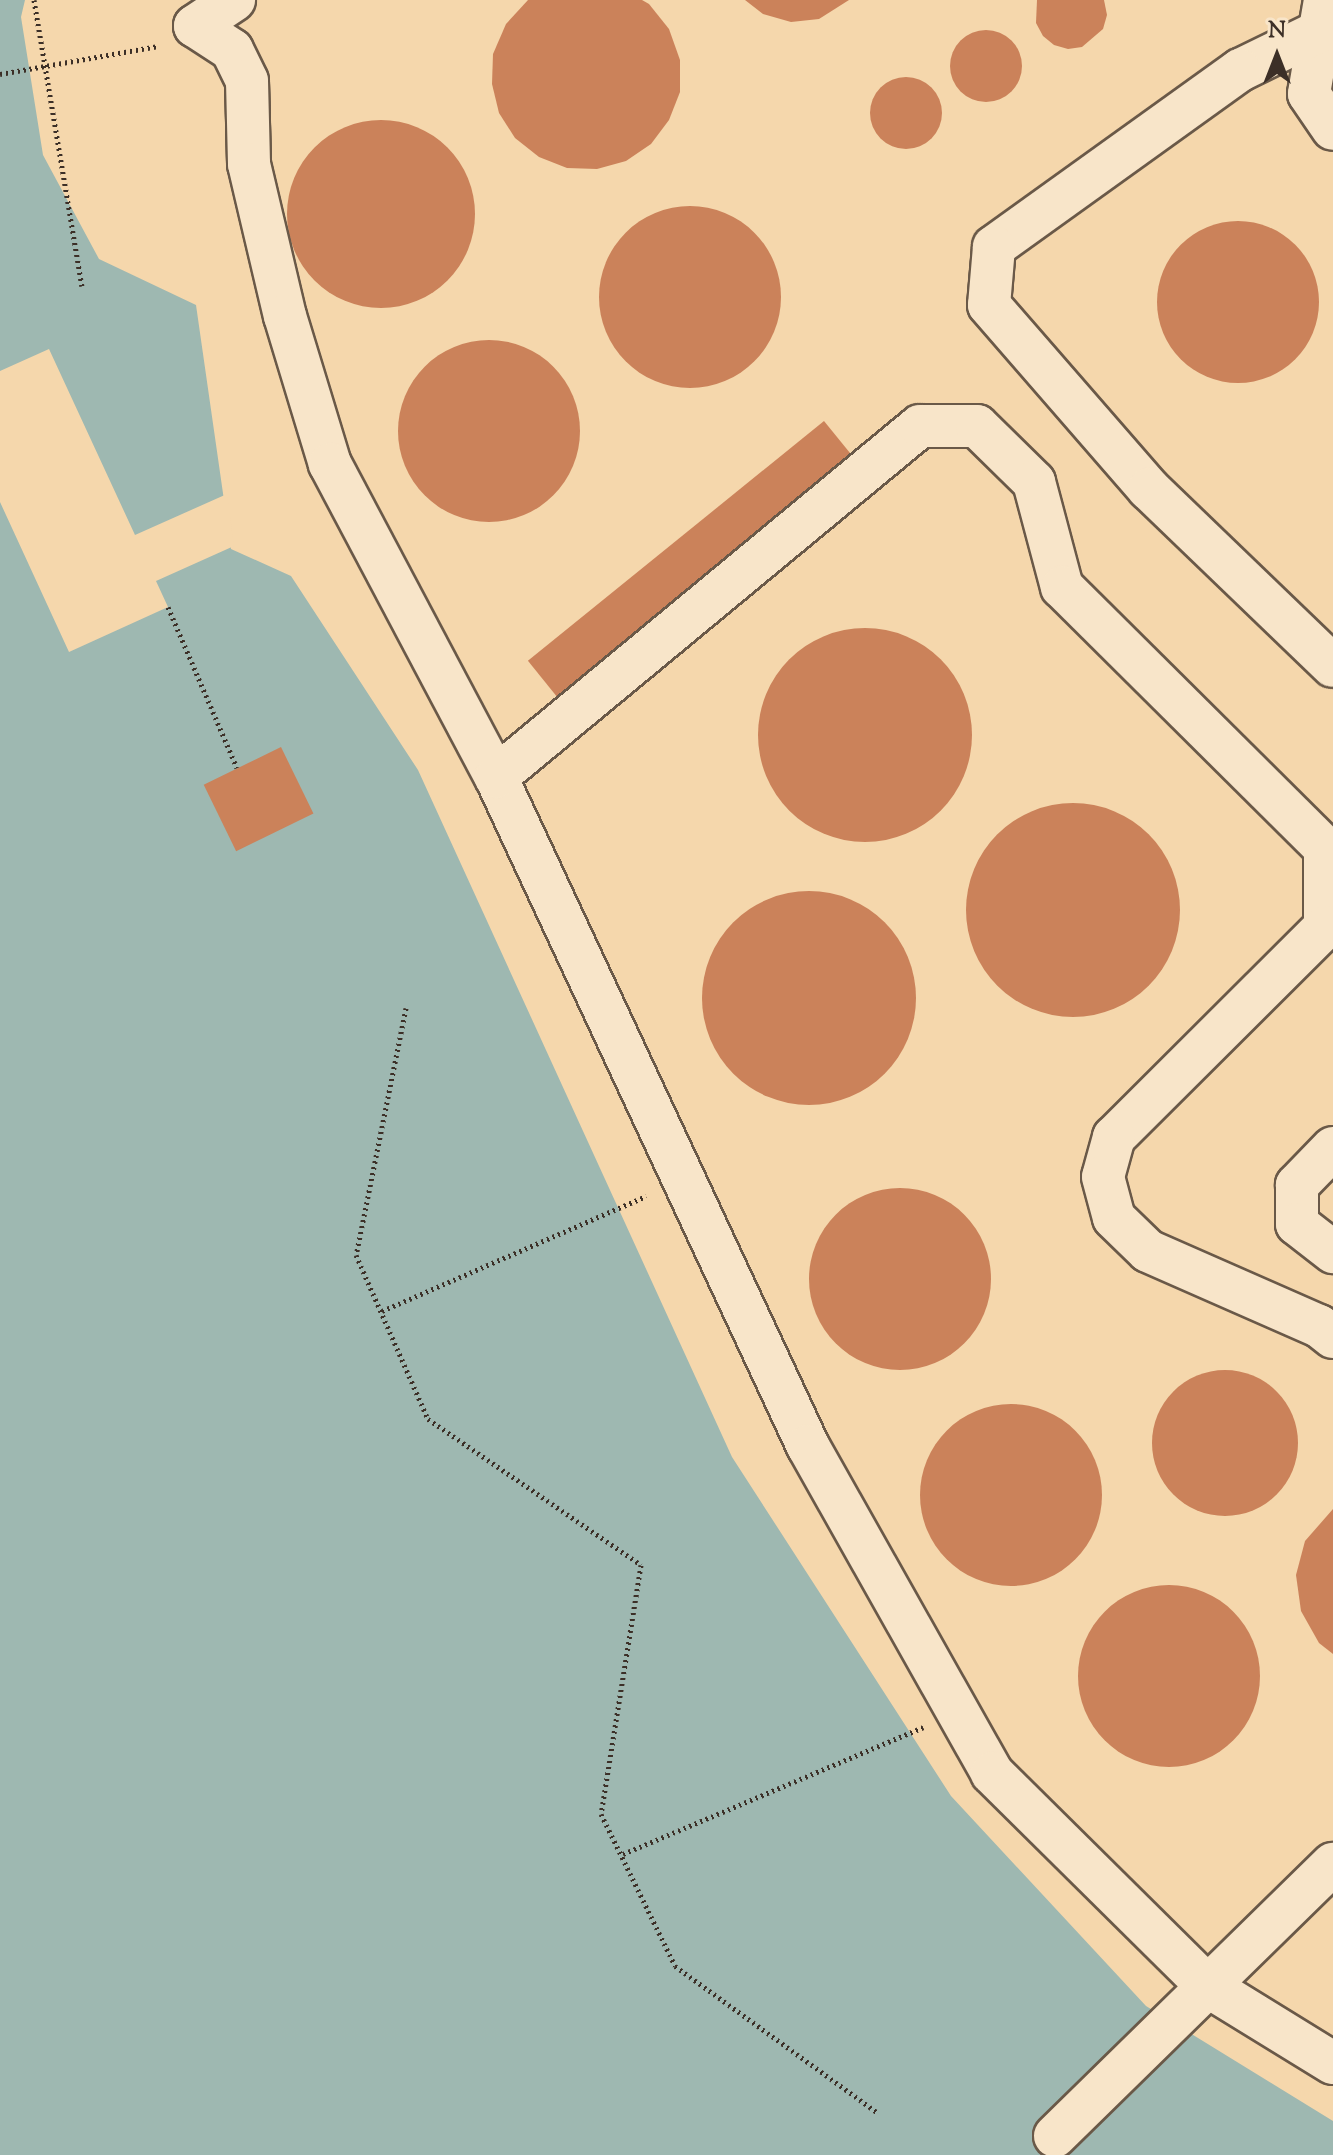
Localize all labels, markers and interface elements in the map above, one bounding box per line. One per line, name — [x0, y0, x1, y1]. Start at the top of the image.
north arrow — [1237, 16, 1317, 96]
text: N — [1268, 16, 1286, 48]

